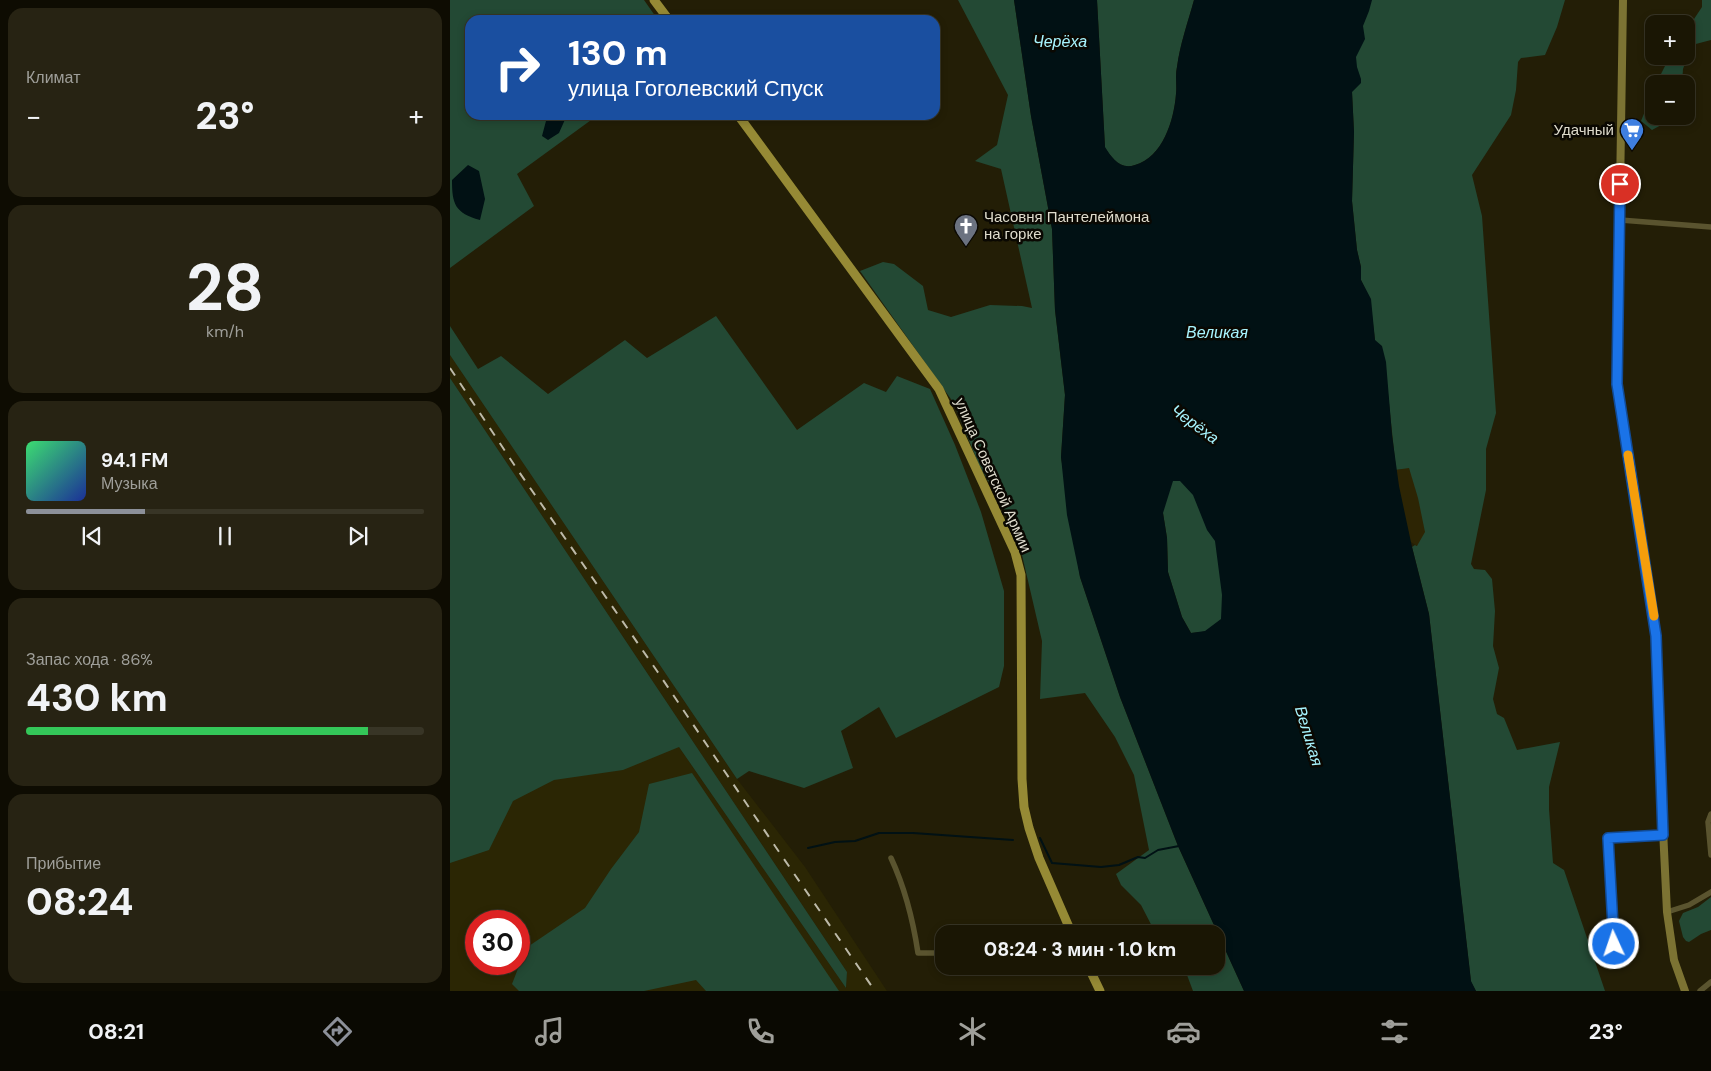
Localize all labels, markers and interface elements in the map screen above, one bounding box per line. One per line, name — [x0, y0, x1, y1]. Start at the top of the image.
map controls — [1645, 15, 1695, 125]
button: + — [1645, 15, 1695, 65]
text: 130 m — [568, 30, 668, 76]
water label: Черёха — [1033, 31, 1087, 52]
icon: right — [485, 35, 550, 100]
text: Климат — [26, 67, 80, 88]
text: улица Гоголевский Спуск — [568, 74, 823, 103]
button: − — [1645, 75, 1695, 125]
text: 23° — [196, 91, 254, 141]
text: − — [26, 98, 41, 135]
text: + — [409, 98, 424, 135]
supermarket icon: Удачный — [1619, 117, 1645, 151]
place label: Удачный — [1554, 120, 1614, 140]
pin — [1599, 163, 1641, 205]
icon: arrive — [1606, 170, 1634, 198]
place label: Часовня Пантелеймона на горке — [984, 207, 1150, 244]
church icon: Часовня Пантелеймона на горке — [953, 213, 979, 247]
text: 28 — [186, 246, 264, 330]
text: km/h — [206, 321, 244, 342]
water label: Великая — [1186, 322, 1248, 343]
street label: улица Советской Армии — [950, 395, 1036, 555]
water label: Черёха — [1167, 400, 1223, 448]
text: 94.1 FM — [101, 448, 168, 473]
text: Музыка — [101, 473, 158, 494]
icon: previous — [78, 522, 106, 550]
icon: pause — [211, 522, 239, 550]
icon: next — [344, 522, 372, 550]
text: Запас хода · 86% — [26, 649, 153, 670]
text: 430 km — [26, 673, 168, 723]
water label: Великая — [1290, 703, 1328, 769]
text: Прибытие — [26, 853, 101, 874]
text: 08:24 — [26, 877, 133, 927]
speed limit sign: 30 — [465, 910, 530, 975]
position arrow — [1587, 917, 1639, 969]
text: 08:24 · 3 мин · 1.0 km — [984, 937, 1176, 962]
icon: directions — [320, 1014, 355, 1049]
icon: music — [532, 1014, 567, 1049]
icon: phone — [743, 1014, 778, 1049]
icon: climate — [955, 1014, 990, 1049]
icon: car — [1166, 1014, 1201, 1049]
icon: filters — [1377, 1014, 1412, 1049]
text: 08:21 — [88, 1017, 144, 1046]
text: 23° — [1589, 1017, 1623, 1046]

